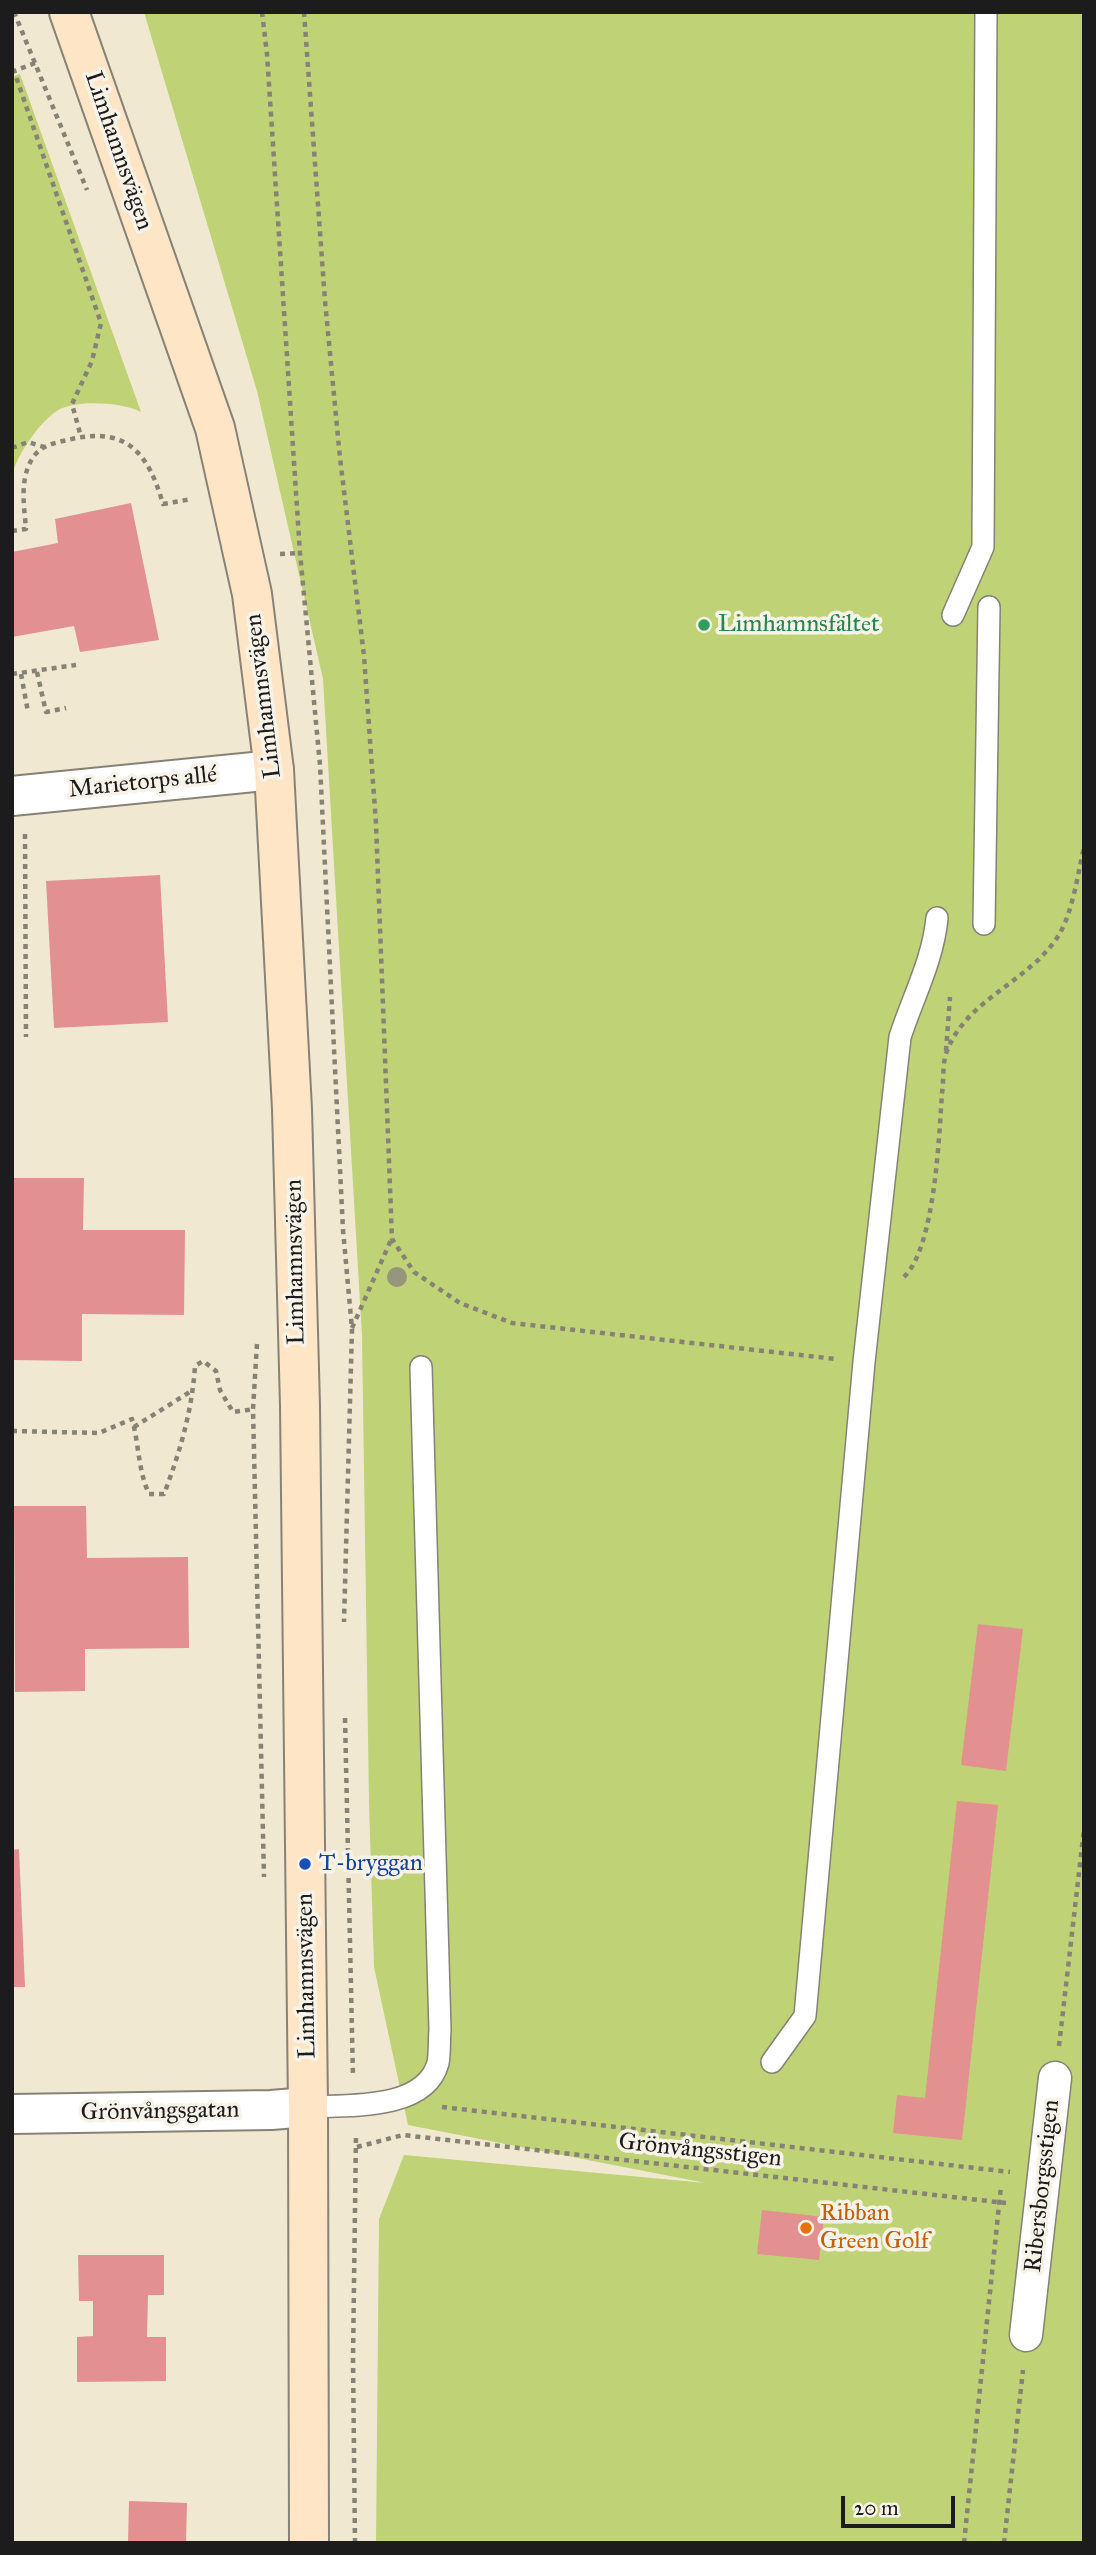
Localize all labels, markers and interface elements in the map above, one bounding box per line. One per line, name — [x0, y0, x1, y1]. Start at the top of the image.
street label: Limhamnsvägen — [77, 68, 159, 234]
place label: Limhamnsfältet — [718, 611, 879, 639]
street label: Limhamnsvägen — [240, 612, 288, 780]
marker: Limhamnsfältet — [696, 617, 712, 633]
street label: Marietorps allé — [67, 761, 219, 805]
street label: Limhamnsvägen — [280, 1179, 312, 1345]
place label: T-bryggan — [319, 1850, 423, 1878]
marker: T-bryggan — [297, 1856, 313, 1872]
street label: Limhamnsvägen — [291, 1893, 323, 2059]
street label: Grönvångsgatan — [80, 2096, 240, 2128]
street label: Ribersborgsstigen — [1020, 2098, 1066, 2274]
street label: Grönvångsstigen — [617, 2128, 783, 2174]
place label: Ribban Green Golf — [820, 2200, 929, 2256]
marker: Ribban Green Golf — [798, 2220, 814, 2236]
scale bar — [844, 2482, 958, 2526]
text: 20 m — [854, 2495, 899, 2521]

